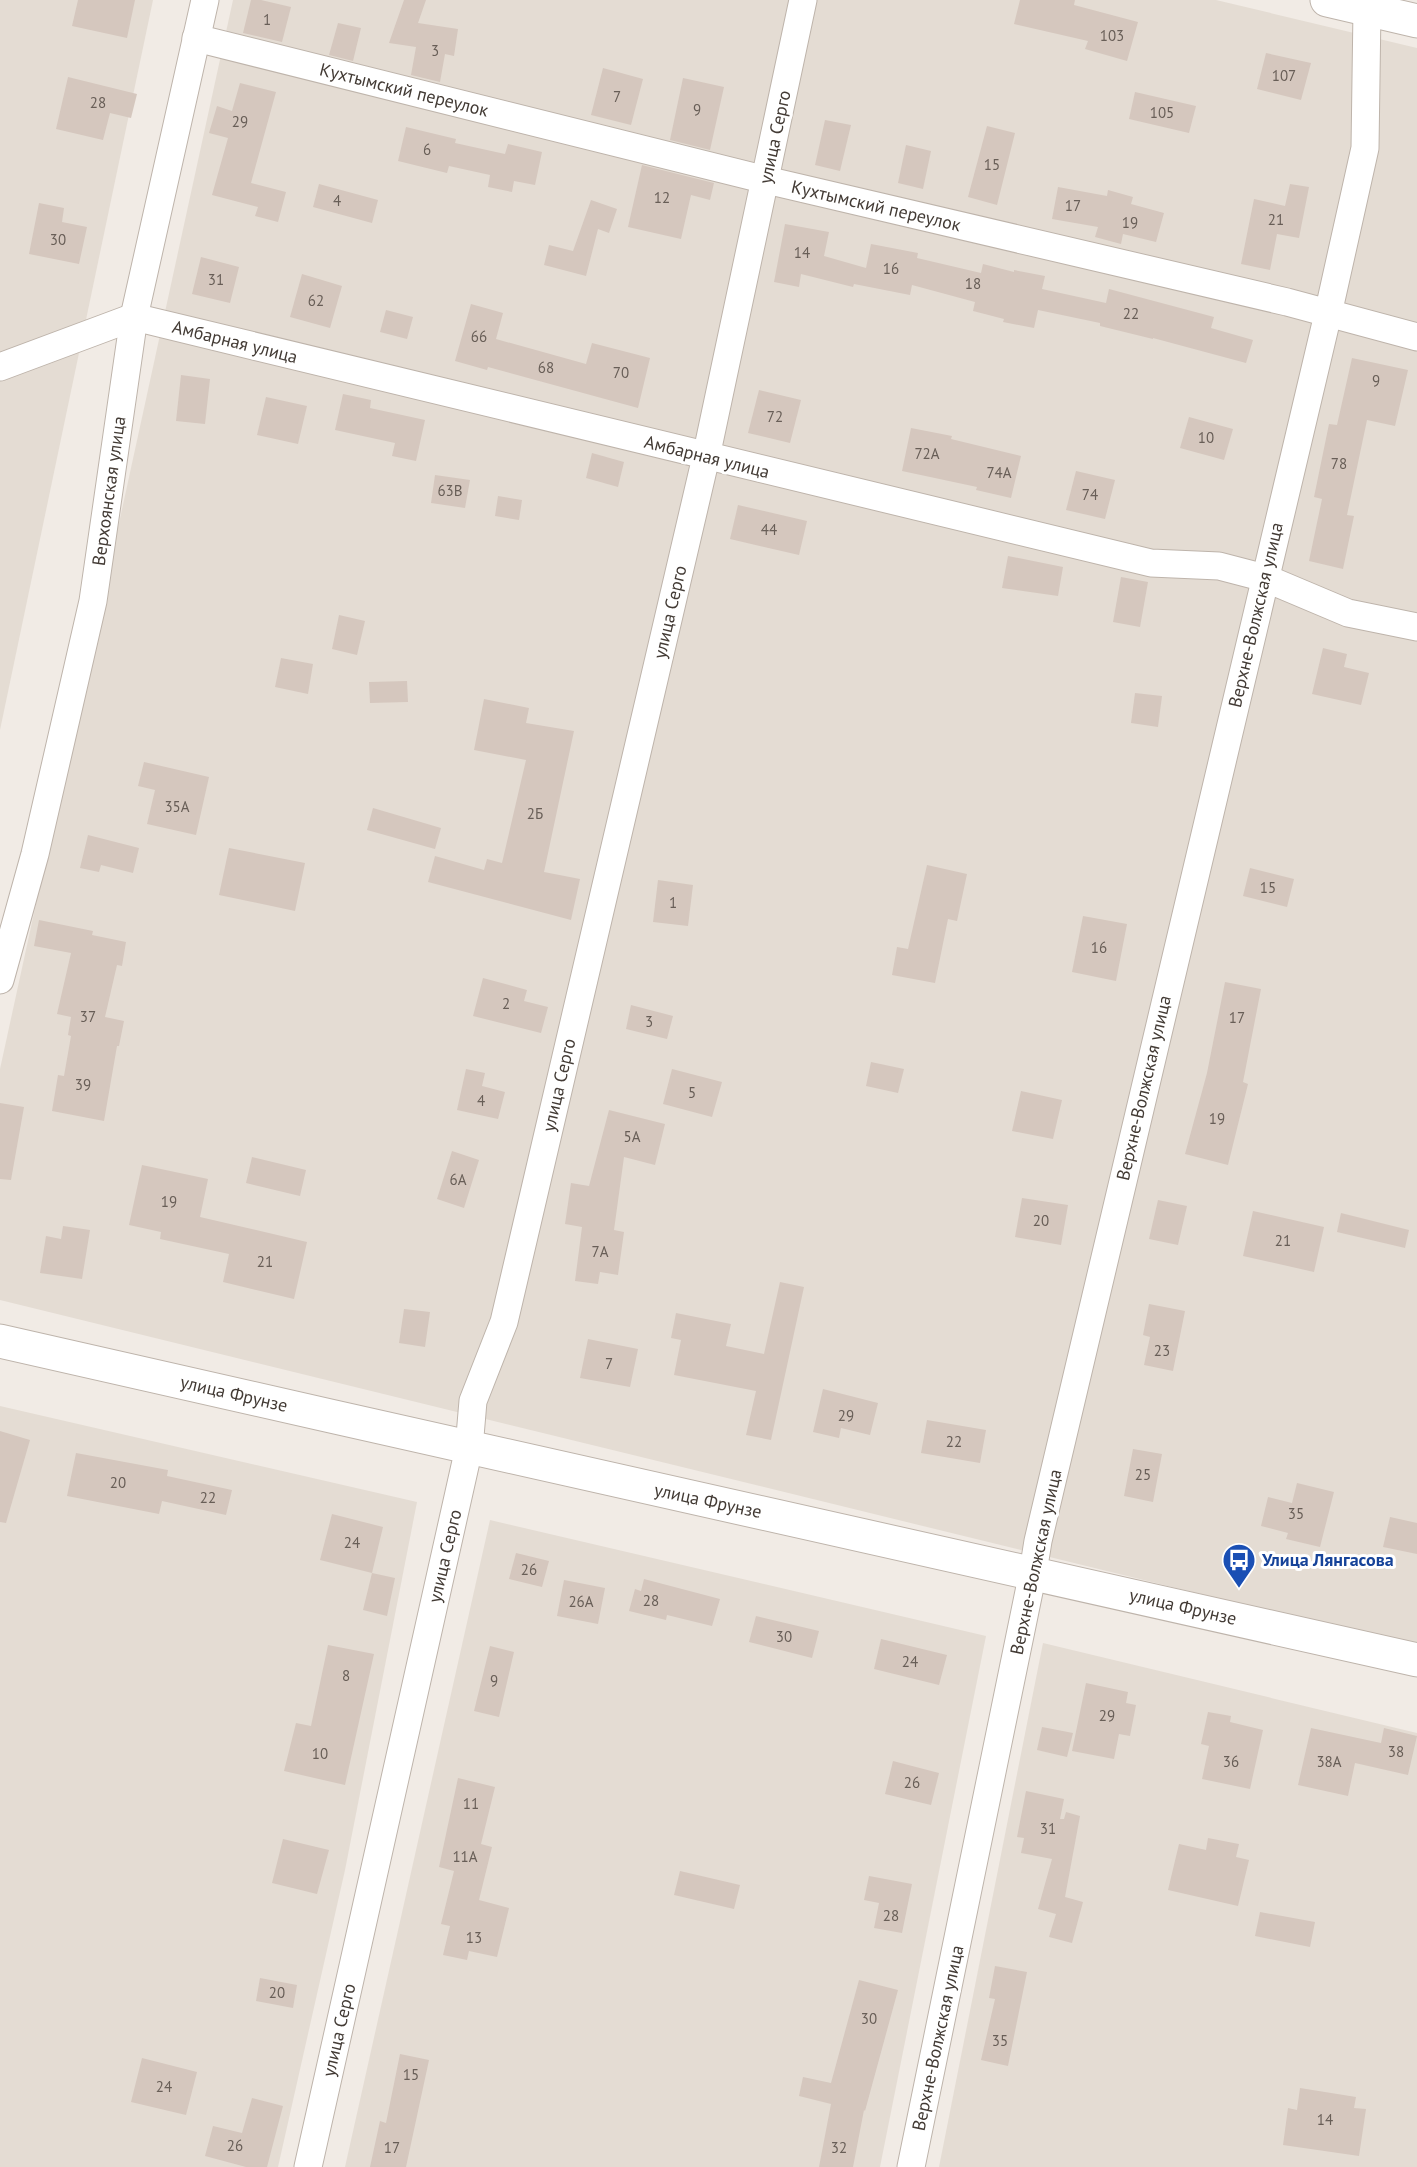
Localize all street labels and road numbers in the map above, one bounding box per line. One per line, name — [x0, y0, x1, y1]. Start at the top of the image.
street label: Кухтымский переулок — [317, 57, 491, 122]
street label: улица Серго — [753, 88, 796, 186]
street label: Кухтымский переулок — [789, 175, 963, 236]
street label: Амбарная улица — [170, 315, 300, 368]
street label: Верхоянская улица — [87, 415, 130, 567]
street label: Амбарная улица — [642, 430, 772, 483]
street label: Верхне-Волжская улица — [1223, 520, 1288, 710]
street label: улица Серго — [648, 563, 691, 661]
street label: Верхне-Волжская улица — [1111, 993, 1176, 1183]
street label: улица Серго — [537, 1036, 580, 1134]
street label: улица Фрунзе — [178, 1370, 290, 1417]
street label: Верхне-Волжская улица — [1005, 1467, 1066, 1657]
street label: улица Фрунзе — [652, 1478, 764, 1523]
street label: улица Серго — [423, 1507, 466, 1605]
street label: улица Фрунзе — [1127, 1583, 1239, 1630]
street label: Верхне-Волжская улица — [907, 1943, 968, 2133]
street label: улица Серго — [317, 1981, 360, 2079]

